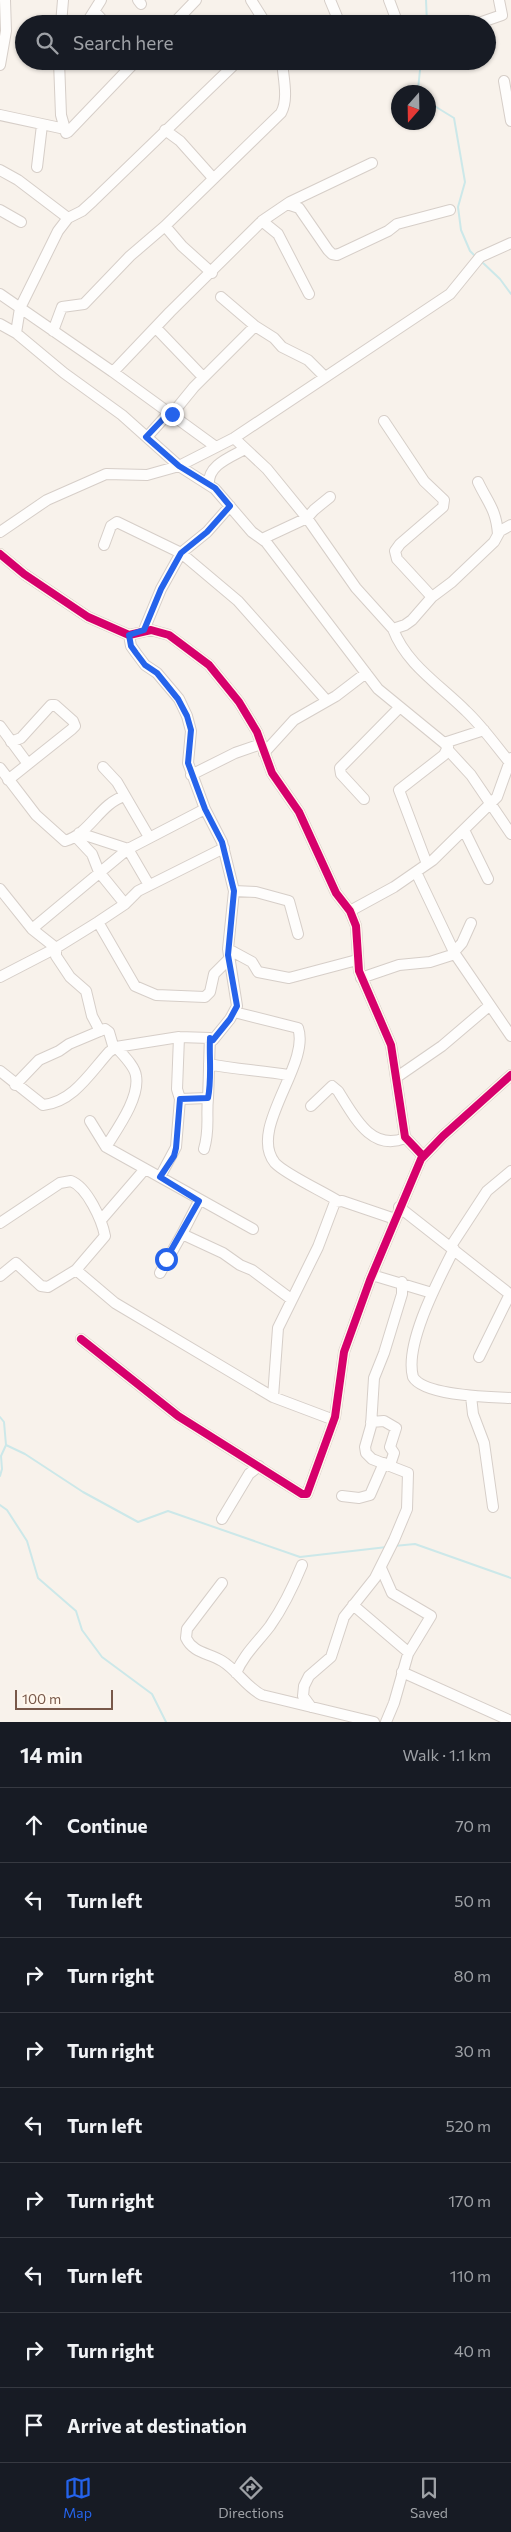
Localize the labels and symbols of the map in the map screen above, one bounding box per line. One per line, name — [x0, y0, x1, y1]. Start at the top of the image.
north arrow — [391, 85, 436, 130]
route end — [161, 403, 184, 426]
route start — [155, 1248, 178, 1271]
scale bar — [15, 1687, 112, 1710]

